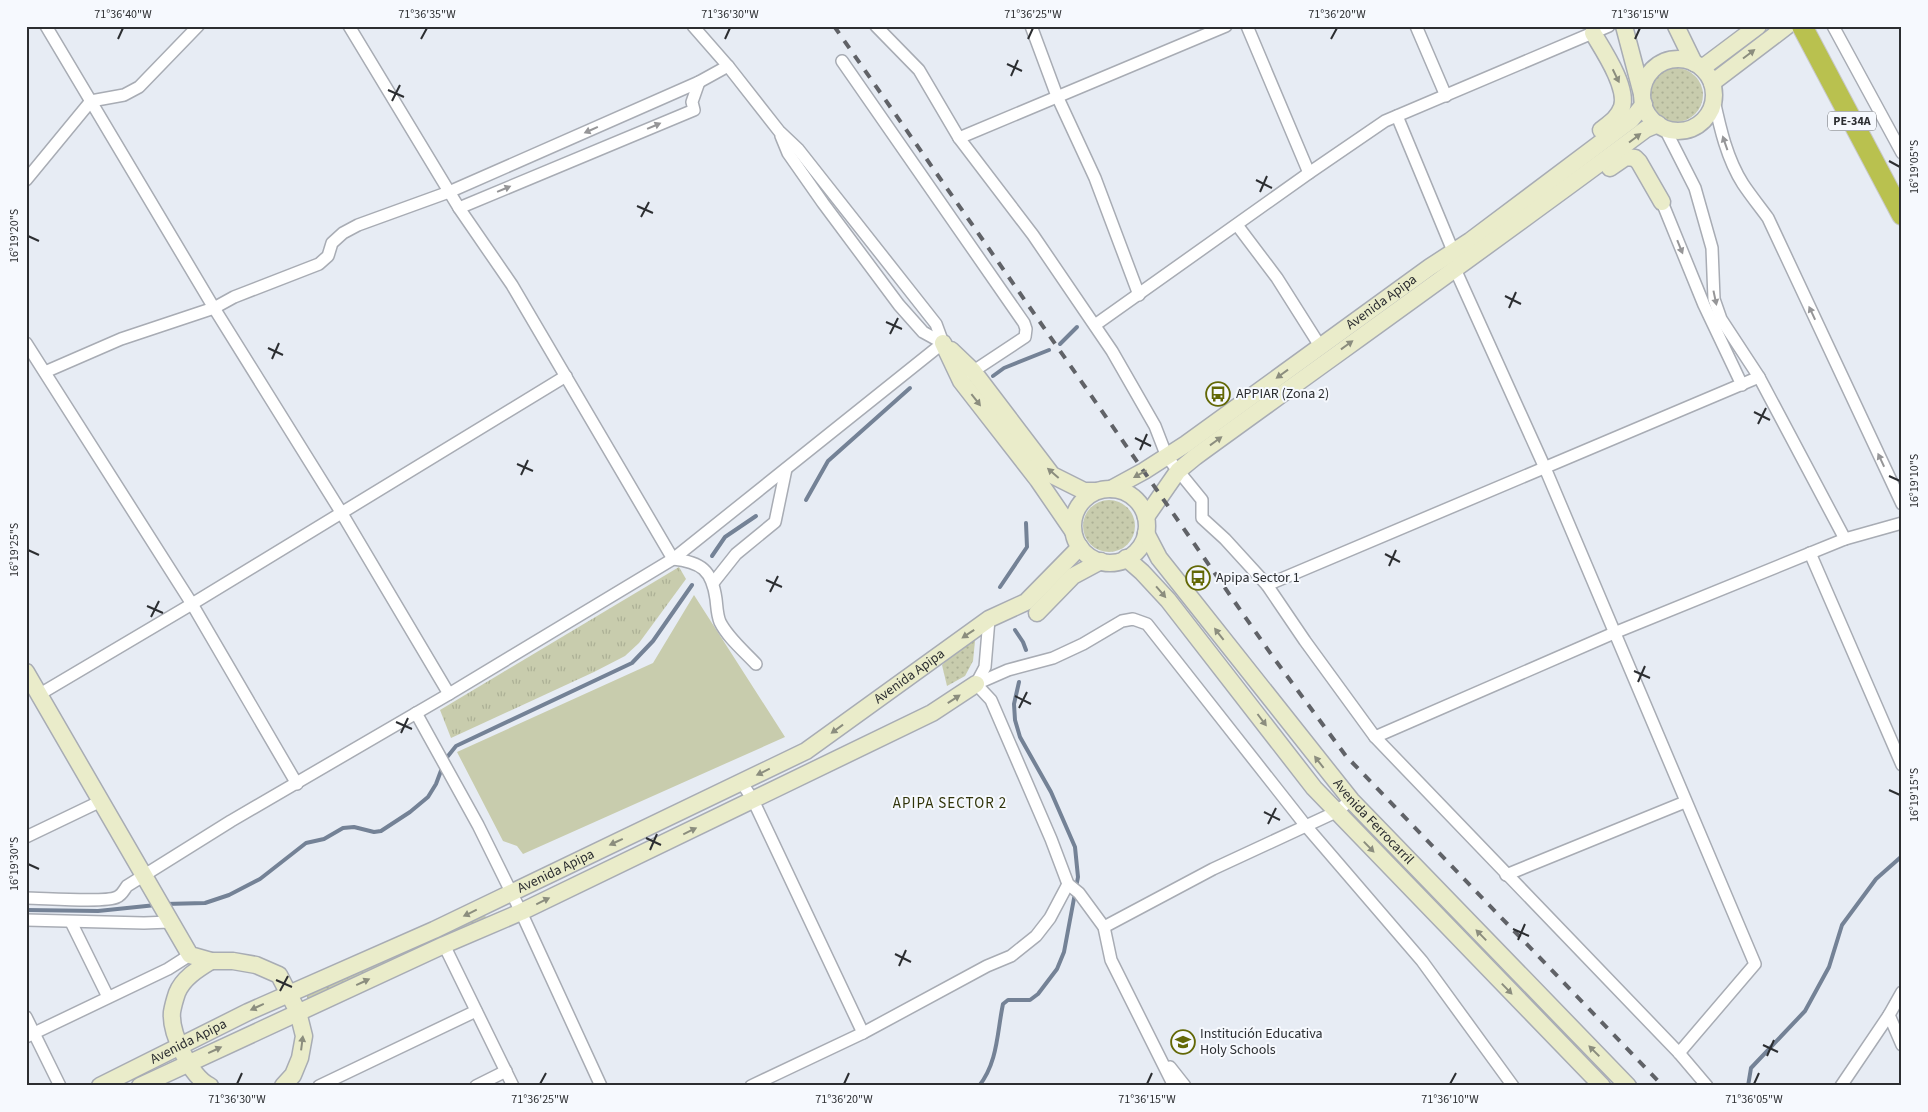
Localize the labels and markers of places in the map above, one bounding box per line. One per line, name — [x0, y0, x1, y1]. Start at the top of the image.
bus stop icon: APPIAR (Zona 2) — [1205, 381, 1231, 407]
place label: APPIAR (Zona 2) — [1236, 384, 1329, 404]
bus stop icon: Apipa Sector 1 — [1185, 565, 1211, 591]
place label: Apipa Sector 1 — [1216, 568, 1300, 588]
place label: Institución Educativa Holy Schools — [1200, 1024, 1323, 1060]
school or university icon: Institución Educativa Holy Schools — [1170, 1029, 1196, 1055]

